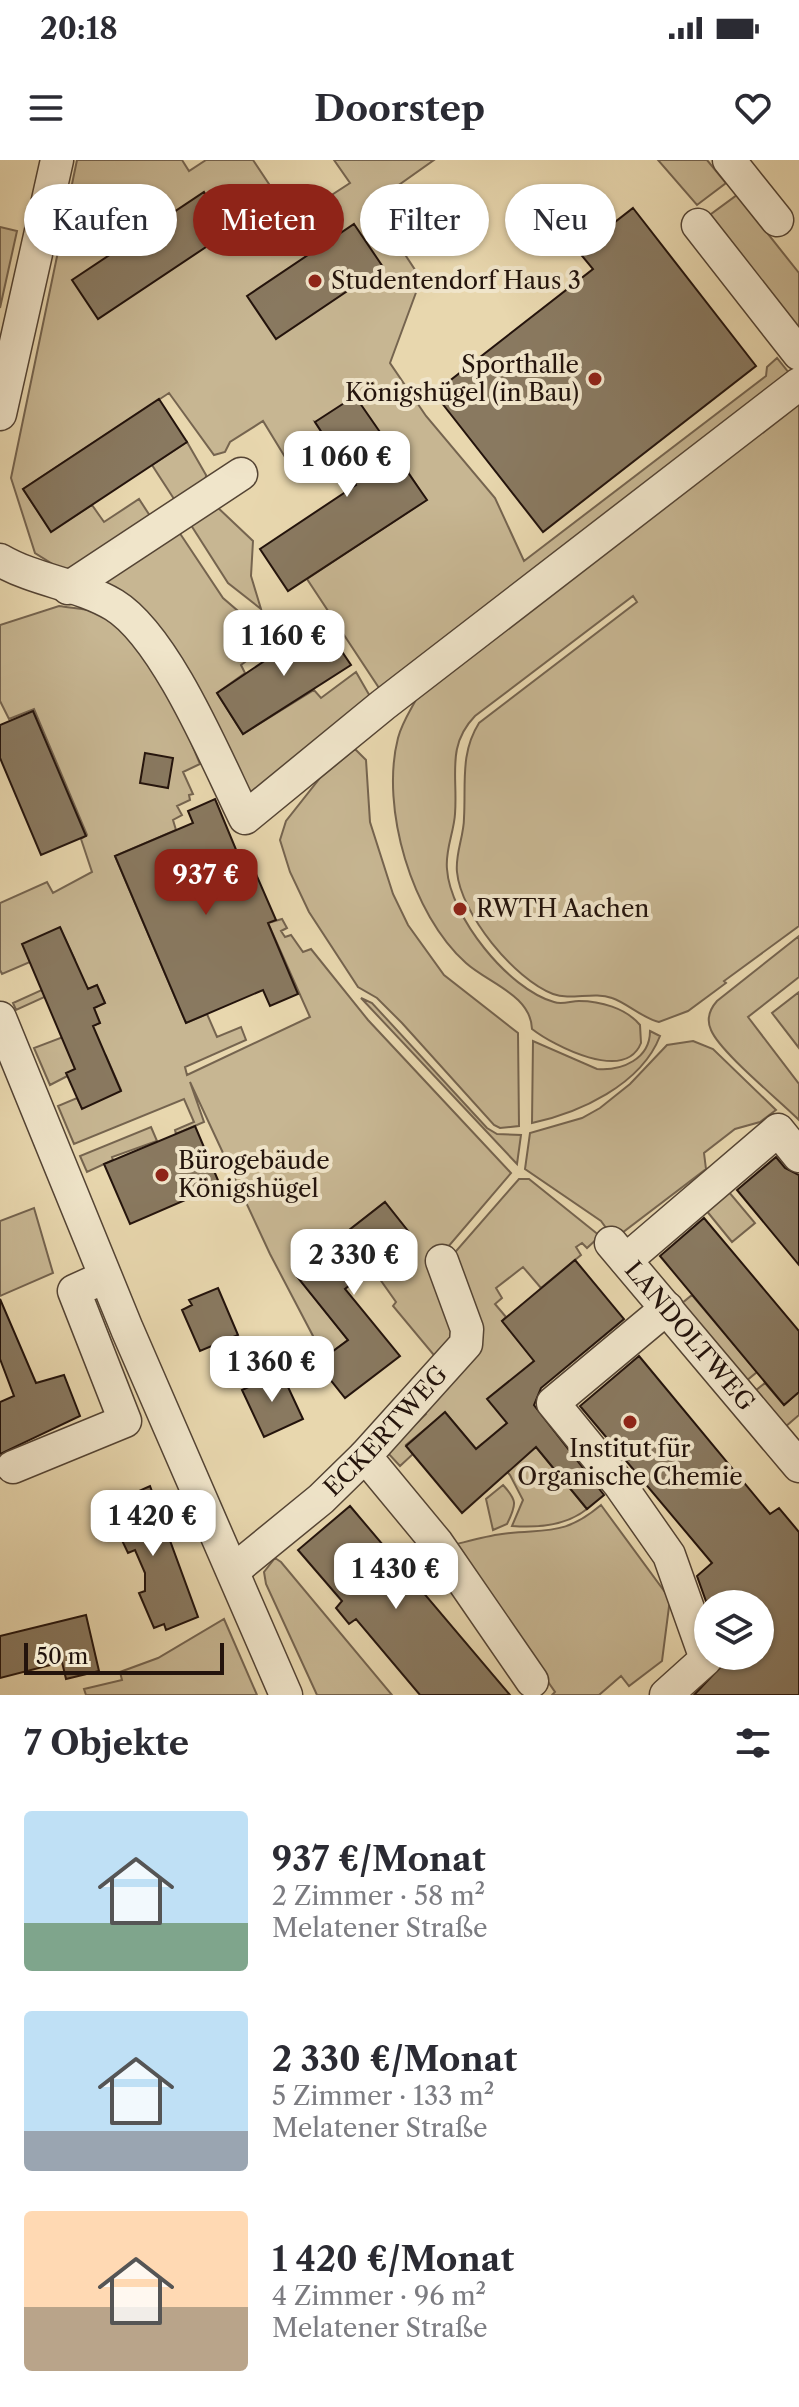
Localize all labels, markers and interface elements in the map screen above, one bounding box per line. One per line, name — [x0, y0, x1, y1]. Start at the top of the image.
text: 20:18 — [40, 10, 118, 47]
icon: menu — [24, 86, 68, 130]
text: Doorstep — [314, 86, 485, 130]
icon: heart — [731, 86, 775, 130]
chip: Kaufen — [24, 184, 177, 256]
chip: Mieten — [193, 184, 344, 256]
chip: Filter — [360, 184, 489, 256]
chip: Neu — [505, 184, 616, 256]
place label: Studentendorf Haus 3 — [331, 266, 581, 295]
marker: Studentendorf Haus 3 — [306, 272, 324, 290]
place label: Sporthalle Königshügel (in Bau) — [345, 350, 579, 407]
marker: Sporthalle Königshügel (in Bau) — [586, 370, 604, 388]
pin: 1 060 € — [273, 431, 421, 499]
text: 1 060 € — [302, 441, 392, 473]
pin: 1 160 € — [210, 610, 358, 678]
text: 1 160 € — [241, 620, 327, 652]
pin: 937 € — [150, 849, 262, 917]
text: 937 € — [173, 859, 239, 891]
place label: RWTH Aachen — [476, 894, 649, 923]
marker: RWTH Aachen — [451, 900, 469, 918]
place label: Bürogebäude Königshügel — [178, 1146, 330, 1203]
marker: Bürogebäude Königshügel — [153, 1166, 171, 1184]
pin: 2 330 € — [280, 1229, 428, 1297]
text: 2 330 € — [309, 1239, 399, 1271]
street label: LANDOLTWEG — [619, 1255, 761, 1416]
pin: 1 360 € — [198, 1336, 346, 1404]
text: 1 360 € — [228, 1346, 316, 1378]
street label: ECKERTWEG — [318, 1360, 453, 1502]
marker: Institut für Organische Chemie — [621, 1413, 639, 1431]
place label: Institut für Organische Chemie — [517, 1434, 743, 1491]
pin: 1 420 € — [79, 1490, 227, 1558]
text: 1 420 € — [109, 1500, 197, 1532]
pin: 1 430 € — [322, 1543, 470, 1611]
text: 1 430 € — [352, 1553, 440, 1585]
map controls — [694, 1590, 774, 1670]
button: layers — [694, 1590, 774, 1670]
scale bar — [24, 1639, 224, 1675]
text: 50 m — [36, 1643, 88, 1670]
icon: filters — [731, 1721, 775, 1765]
text: 7 Objekte — [24, 1722, 189, 1764]
text: 937 €/Monat — [272, 1838, 486, 1880]
icon: home — [88, 1843, 184, 1939]
text: 2 Zimmer · 58 m² — [272, 1880, 485, 1912]
text: Melatener Straße — [272, 1912, 488, 1944]
text: 2 330 €/Monat — [272, 2038, 517, 2080]
icon: home — [88, 2043, 184, 2139]
text: 5 Zimmer · 133 m² — [272, 2080, 494, 2112]
text: Melatener Straße — [272, 2112, 488, 2144]
text: 1 420 €/Monat — [272, 2238, 514, 2280]
icon: home — [88, 2243, 184, 2339]
text: 4 Zimmer · 96 m² — [272, 2280, 486, 2312]
text: Melatener Straße — [272, 2312, 488, 2344]

